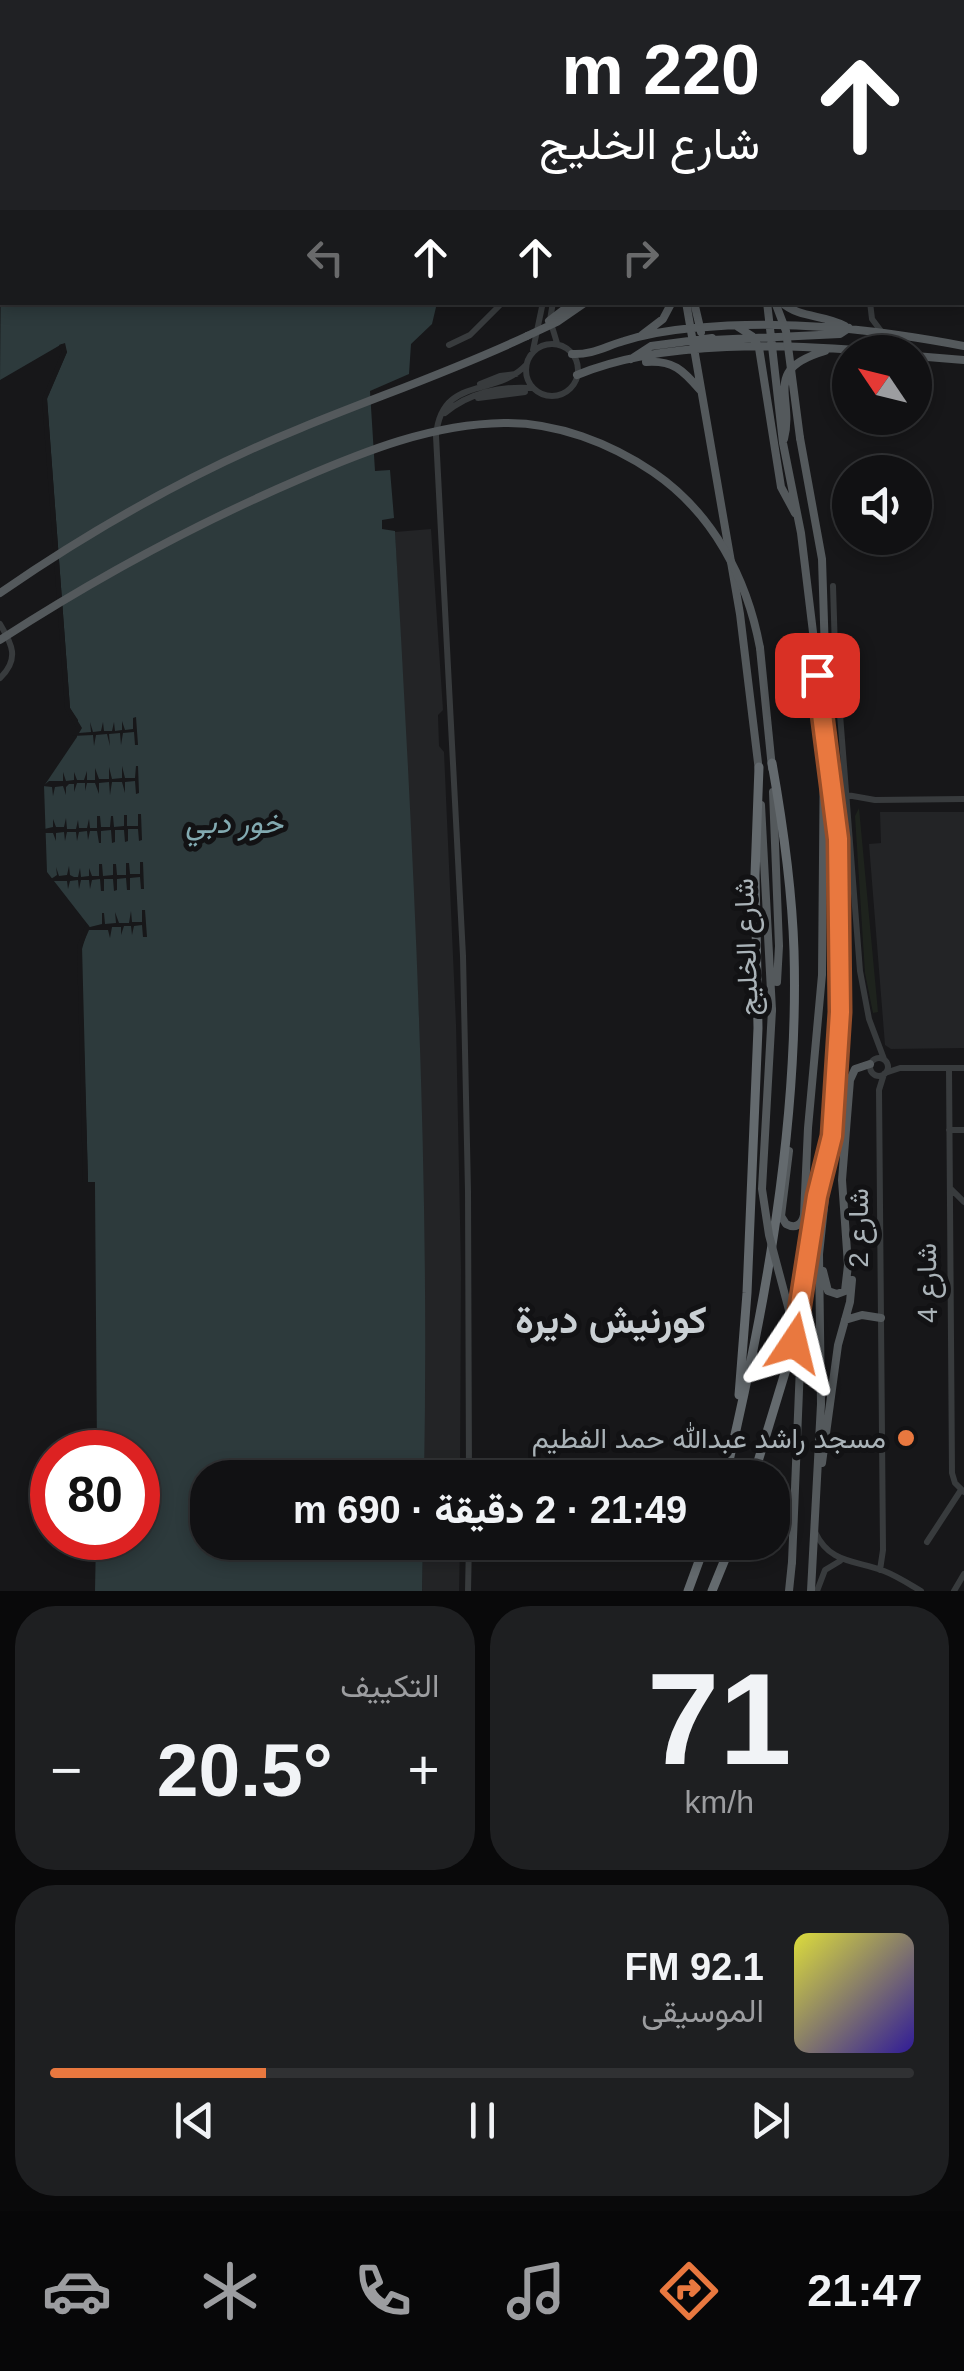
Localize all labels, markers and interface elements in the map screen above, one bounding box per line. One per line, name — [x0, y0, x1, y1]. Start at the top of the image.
text: 220 m — [562, 31, 760, 109]
icon: ahead — [795, 40, 925, 170]
text: شارع الخليج — [539, 118, 760, 169]
icon: left — [298, 230, 353, 285]
icon: ahead — [403, 230, 458, 285]
icon: ahead — [508, 230, 563, 285]
icon: right — [613, 230, 668, 285]
north arrow — [832, 335, 932, 435]
map controls — [832, 335, 932, 555]
button: sound — [832, 455, 932, 555]
pin — [775, 633, 860, 718]
icon: arrive — [790, 648, 845, 703]
water label: خور دبي — [185, 806, 284, 847]
street label: شارع الخليج — [728, 878, 768, 1016]
street label: شارع 2 — [843, 1188, 877, 1268]
street label: شارع 4 — [911, 1243, 946, 1323]
position arrow — [742, 1291, 846, 1395]
district label: كورنيش ديرة — [515, 1299, 707, 1344]
place label: مسجد راشد عبدالله حمد الفطيم — [532, 1422, 886, 1457]
marker: مسجد راشد عبدالله حمد الفطيم — [895, 1427, 917, 1449]
speed limit sign: 80 — [30, 1430, 160, 1560]
text: 21:49 · 2 دقيقة · 690 m — [293, 1489, 687, 1531]
text: 71 — [647, 1646, 792, 1792]
text: التكييف — [340, 1668, 440, 1704]
text: 20.5° — [157, 1728, 333, 1812]
text: − — [50, 1739, 82, 1801]
text: + — [407, 1739, 440, 1801]
text: km/h — [685, 1784, 754, 1820]
text: 92.1 FM — [625, 1946, 764, 1988]
text: الموسيقى — [641, 1993, 764, 2029]
icon: previous — [167, 2093, 222, 2148]
icon: pause — [455, 2093, 510, 2148]
icon: next — [743, 2093, 798, 2148]
icon: car — [42, 2256, 112, 2326]
icon: climate — [195, 2256, 265, 2326]
icon: phone — [348, 2256, 418, 2326]
icon: music — [501, 2256, 571, 2326]
icon: directions — [654, 2256, 724, 2326]
text: 21:47 — [807, 2265, 922, 2316]

